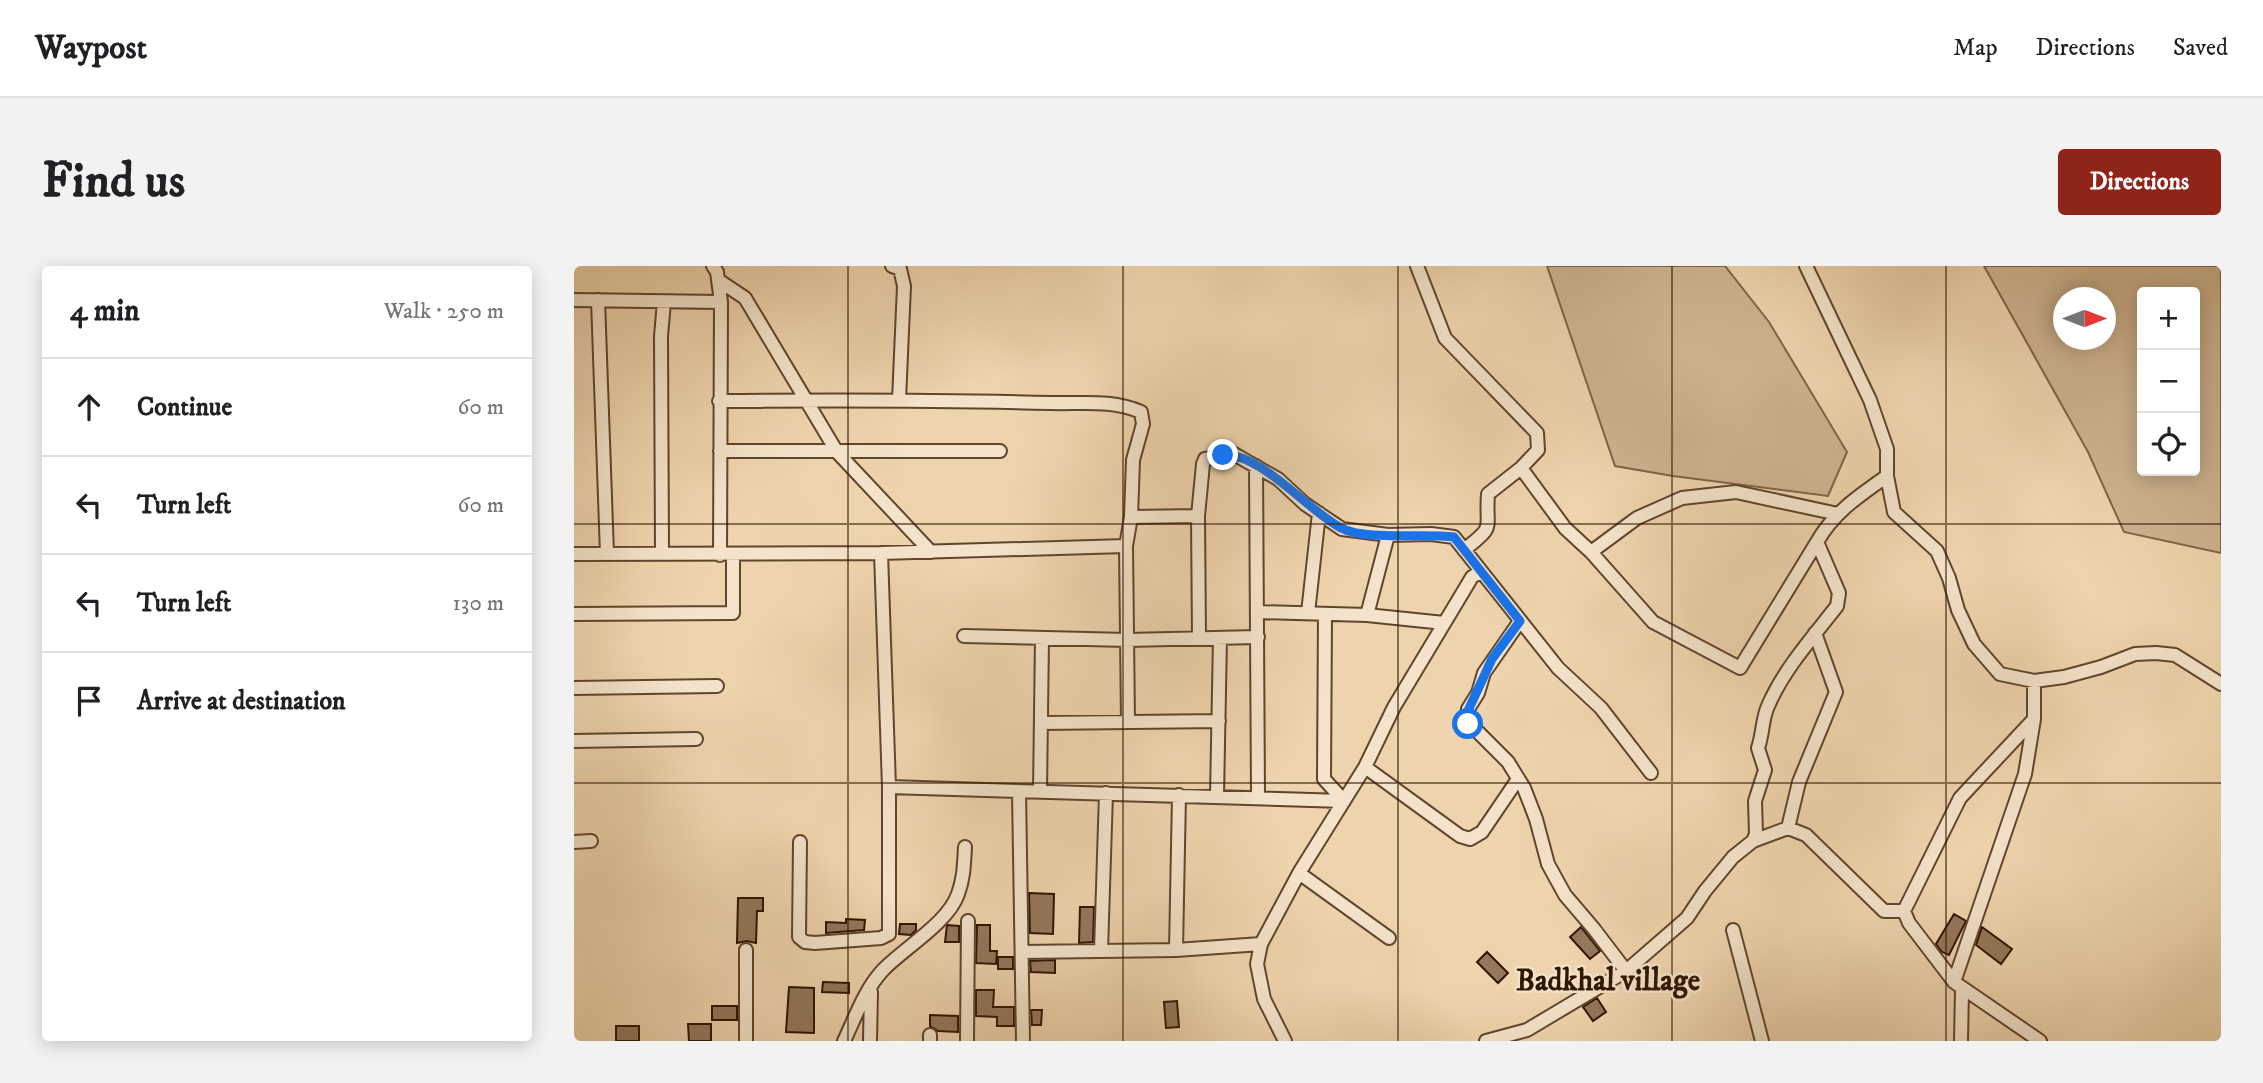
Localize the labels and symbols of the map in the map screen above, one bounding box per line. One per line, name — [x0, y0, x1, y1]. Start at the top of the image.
north arrow — [2053, 287, 2116, 350]
route end — [1207, 439, 1238, 470]
route start — [1452, 708, 1483, 739]
district label: Badkhal village — [1516, 963, 1701, 1000]

